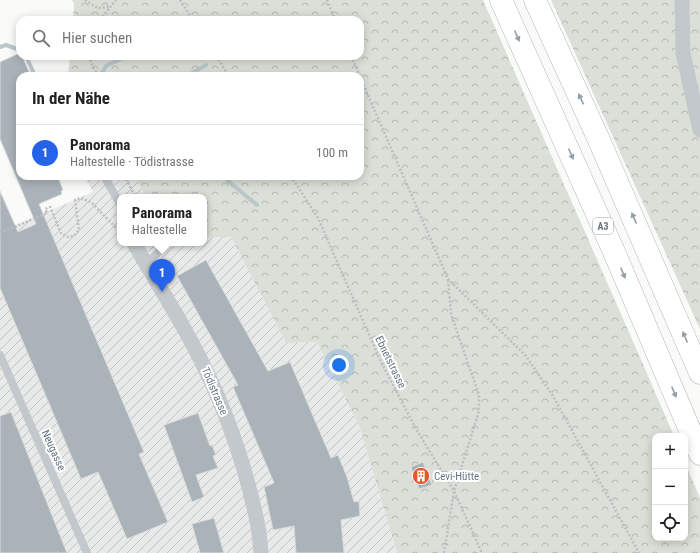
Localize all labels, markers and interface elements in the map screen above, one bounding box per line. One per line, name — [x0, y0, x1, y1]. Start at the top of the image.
search box — [16, 16, 364, 60]
icon: search — [30, 27, 52, 49]
text: Hier suchen — [62, 29, 132, 47]
one-way arrow — [514, 30, 520, 41]
text: In der Nähe — [32, 88, 110, 108]
one-way arrow — [577, 93, 583, 105]
text: Panorama — [70, 136, 130, 154]
text: 1 — [42, 145, 48, 160]
text: 100 m — [316, 145, 348, 160]
one-way arrow — [567, 148, 574, 160]
text: Haltestelle · Tödistrasse — [70, 154, 194, 169]
popup — [117, 194, 207, 246]
text: Panorama — [132, 204, 192, 222]
one-way arrow — [630, 212, 637, 224]
road number: A3 — [593, 218, 613, 234]
text: Haltestelle — [132, 222, 187, 237]
pin: 1 — [149, 259, 175, 292]
one-way arrow — [620, 267, 626, 279]
one-way arrow — [682, 332, 688, 343]
street label: Ebnetstrasse — [372, 334, 409, 390]
your location — [329, 355, 349, 375]
street label: Tödistrasse — [199, 365, 230, 417]
one-way arrow — [672, 387, 678, 399]
street label: Neugasse — [39, 428, 68, 473]
map controls — [652, 433, 688, 541]
button: + — [652, 433, 688, 469]
building icon: Cevi-Hütte — [411, 466, 431, 486]
button: − — [652, 469, 688, 505]
place label: Cevi-Hütte — [434, 470, 479, 483]
button: locate — [652, 505, 688, 541]

